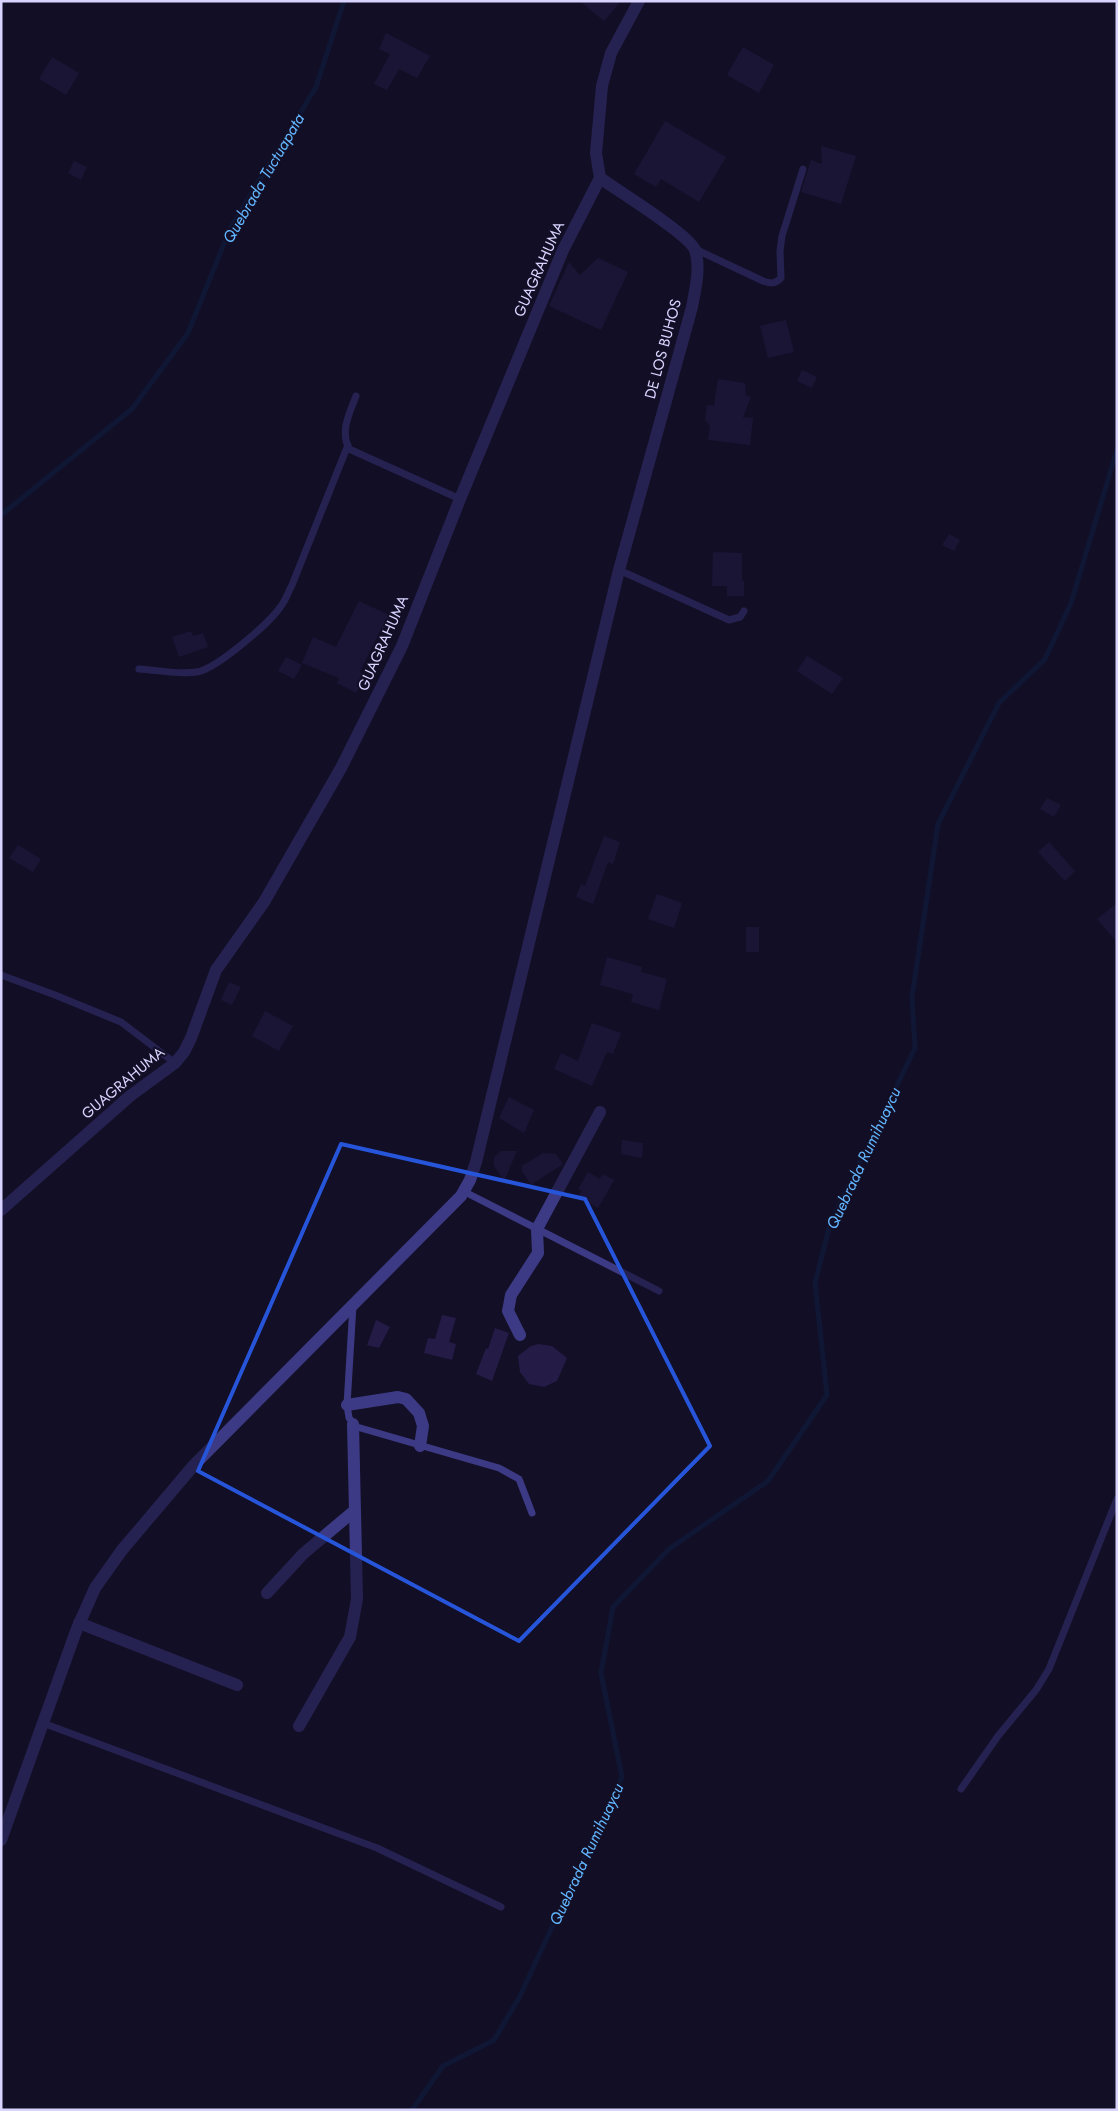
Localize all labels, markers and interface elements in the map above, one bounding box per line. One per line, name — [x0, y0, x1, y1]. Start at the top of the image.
water label: Quebrada Tuctuapata — [217, 109, 310, 247]
street label: GUAGRAHUMA — [508, 218, 570, 320]
street label: DE LOS BUHOS — [639, 297, 687, 401]
street label: GUAGRAHUMA — [352, 592, 414, 694]
street label: GUAGRAHUMA — [77, 1042, 169, 1124]
water label: Quebrada Rumihuaycu — [820, 1083, 906, 1233]
water label: Quebrada Rumihuaycu — [543, 1779, 629, 1929]

